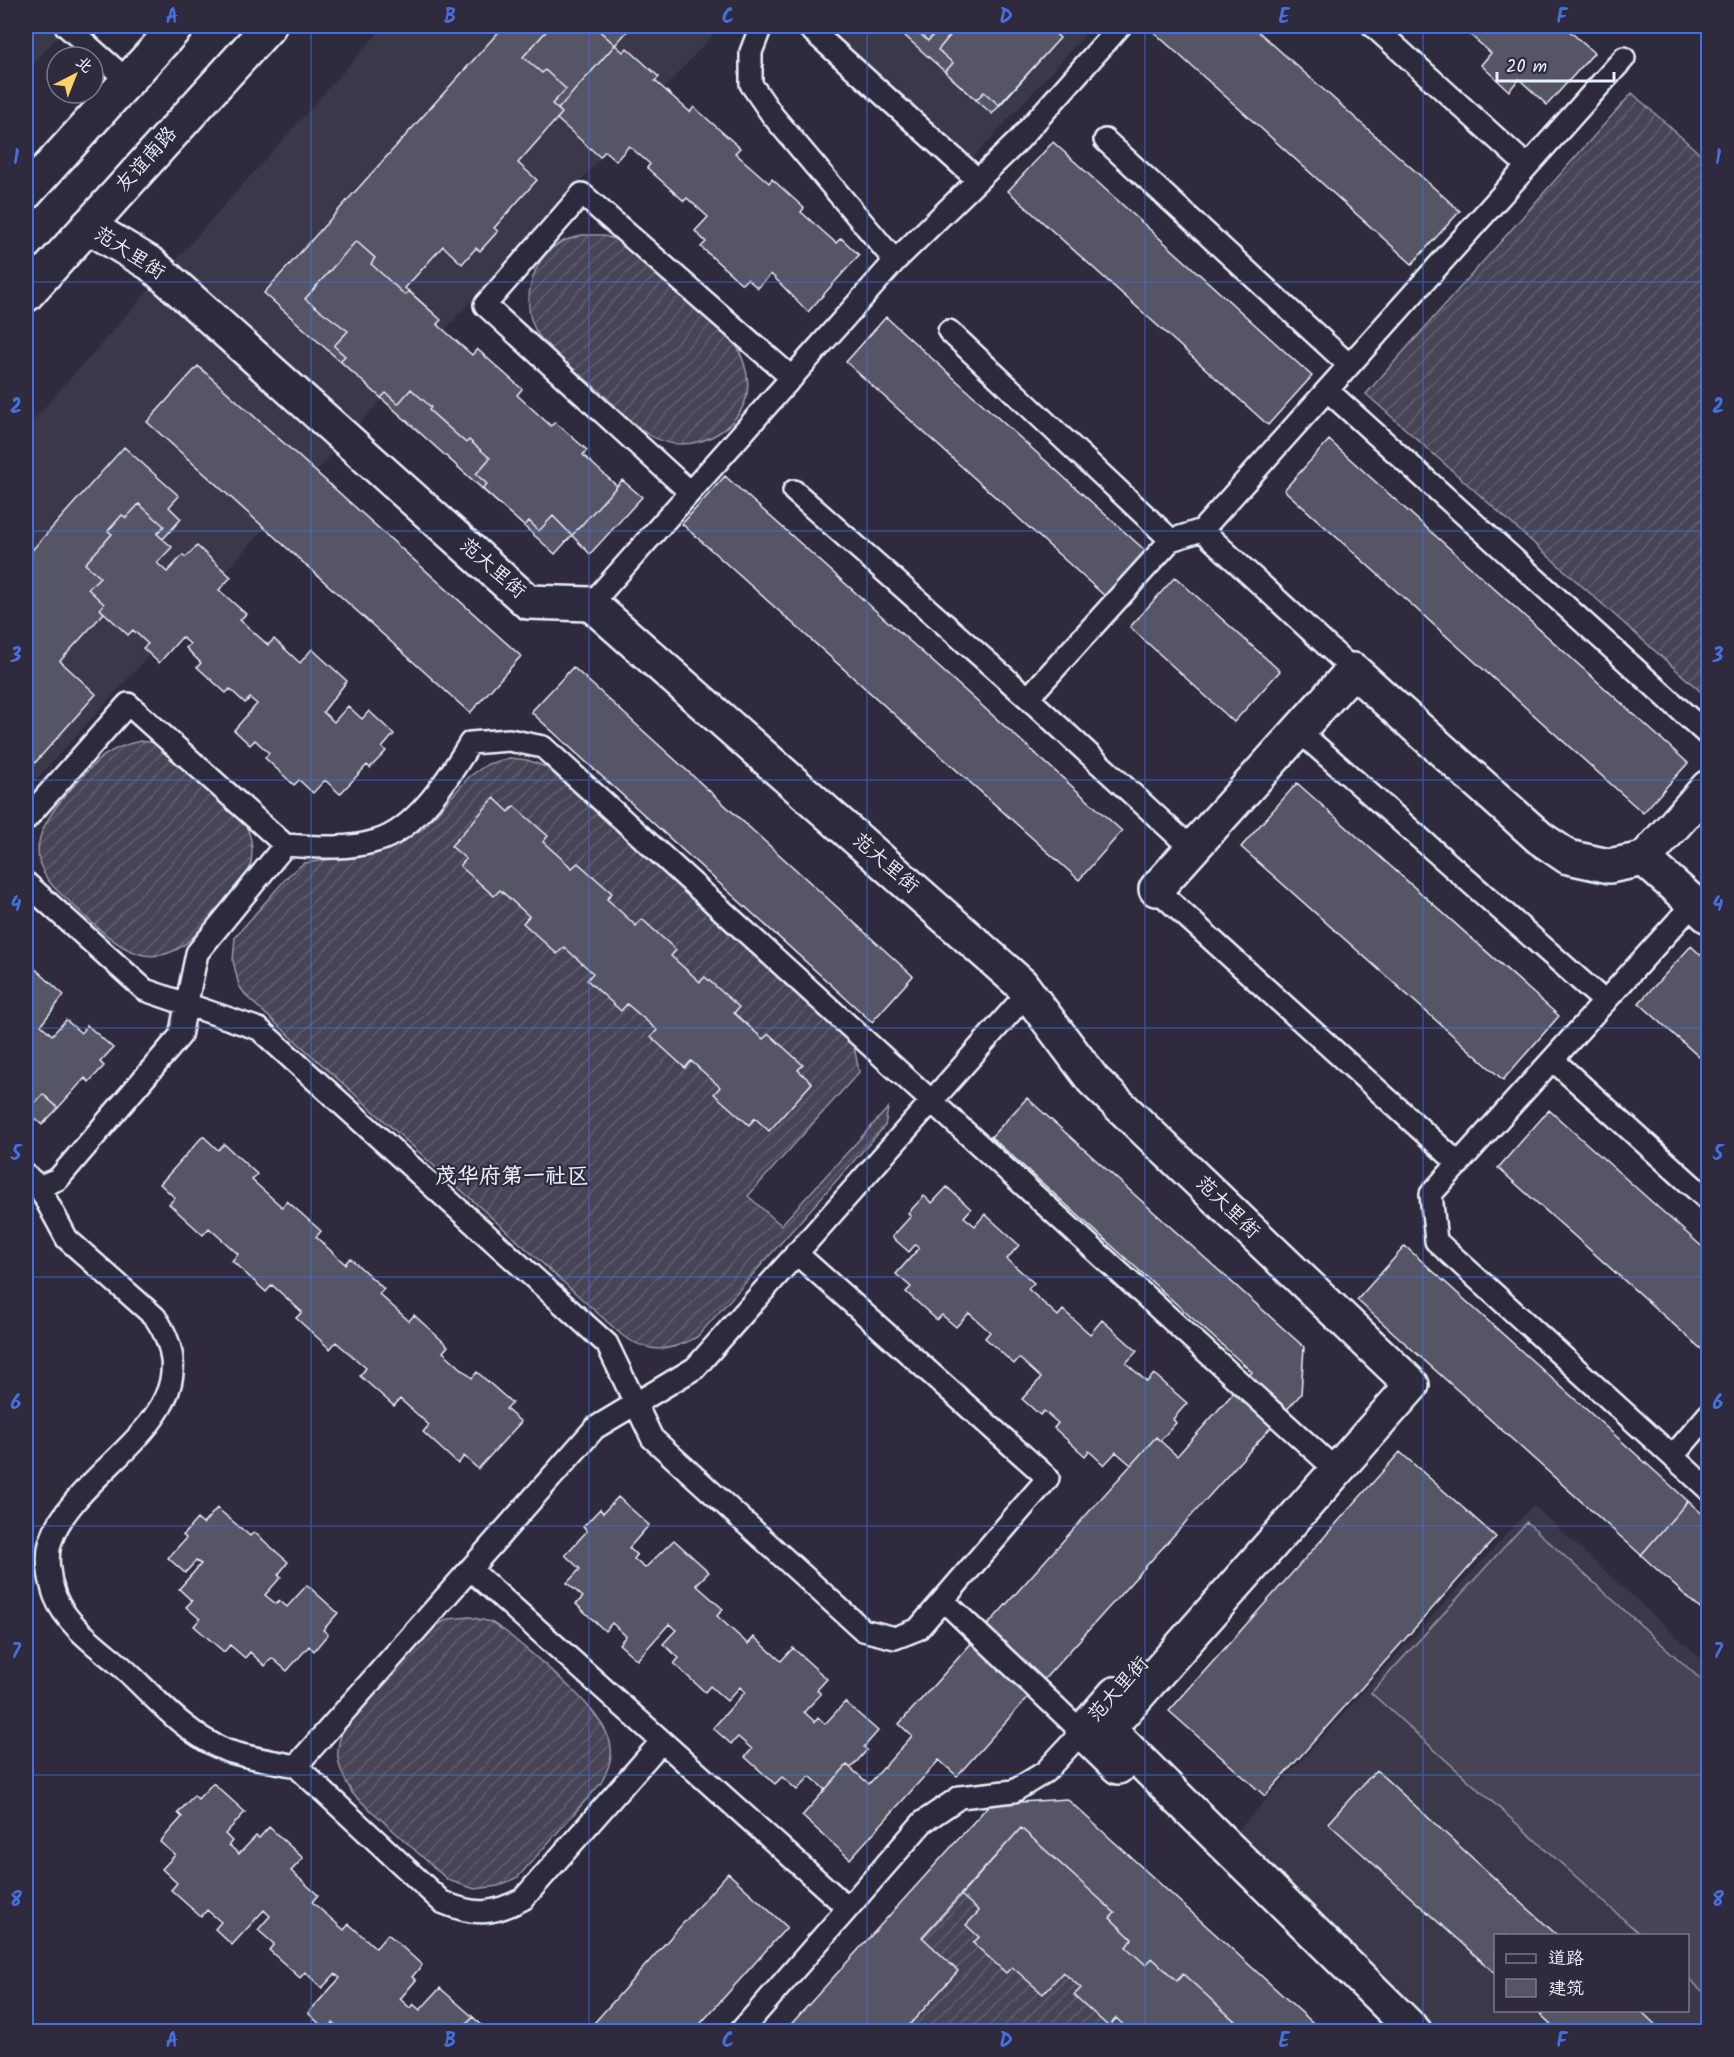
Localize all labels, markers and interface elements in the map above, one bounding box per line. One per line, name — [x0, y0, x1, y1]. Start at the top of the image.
text: A — [166, 2, 178, 34]
text: B — [444, 2, 456, 34]
text: C — [722, 2, 734, 34]
text: D — [999, 2, 1013, 34]
text: E — [1278, 2, 1290, 34]
text: F — [1557, 2, 1569, 34]
north arrow — [45, 45, 105, 105]
scale bar — [1497, 45, 1614, 83]
text: 北 — [70, 50, 98, 80]
text: 20 m — [1506, 53, 1547, 82]
street label: 友谊南路 — [108, 119, 186, 200]
text: 1 — [13, 143, 19, 175]
text: 1 — [1715, 143, 1721, 175]
street label: 范大里街 — [87, 219, 171, 289]
text: 2 — [10, 392, 22, 424]
text: 2 — [1712, 392, 1724, 424]
street label: 范大里街 — [451, 531, 533, 607]
text: 3 — [10, 641, 22, 673]
text: 3 — [1712, 641, 1724, 673]
street label: 范大里街 — [844, 826, 926, 902]
text: 4 — [11, 890, 22, 922]
text: 4 — [1713, 890, 1724, 922]
text: 5 — [10, 1139, 23, 1171]
text: 5 — [1712, 1139, 1725, 1171]
district label: 茂华府第一社区 — [435, 1160, 589, 1195]
street label: 范大里街 — [1187, 1169, 1267, 1247]
text: 6 — [11, 1388, 22, 1420]
text: 6 — [1713, 1388, 1724, 1420]
text: 7 — [11, 1637, 21, 1669]
text: 7 — [1713, 1637, 1723, 1669]
street label: 范大里街 — [1080, 1650, 1158, 1730]
text: 8 — [10, 1885, 22, 1917]
text: 8 — [1712, 1885, 1724, 1917]
legend — [1494, 1934, 1689, 2012]
text: 道路 — [1548, 1945, 1584, 1974]
text: 建筑 — [1548, 1975, 1584, 2004]
text: A — [166, 2026, 178, 2057]
text: B — [444, 2026, 456, 2057]
text: C — [722, 2026, 734, 2057]
text: D — [999, 2026, 1013, 2057]
text: E — [1278, 2026, 1290, 2057]
text: F — [1557, 2026, 1569, 2057]

